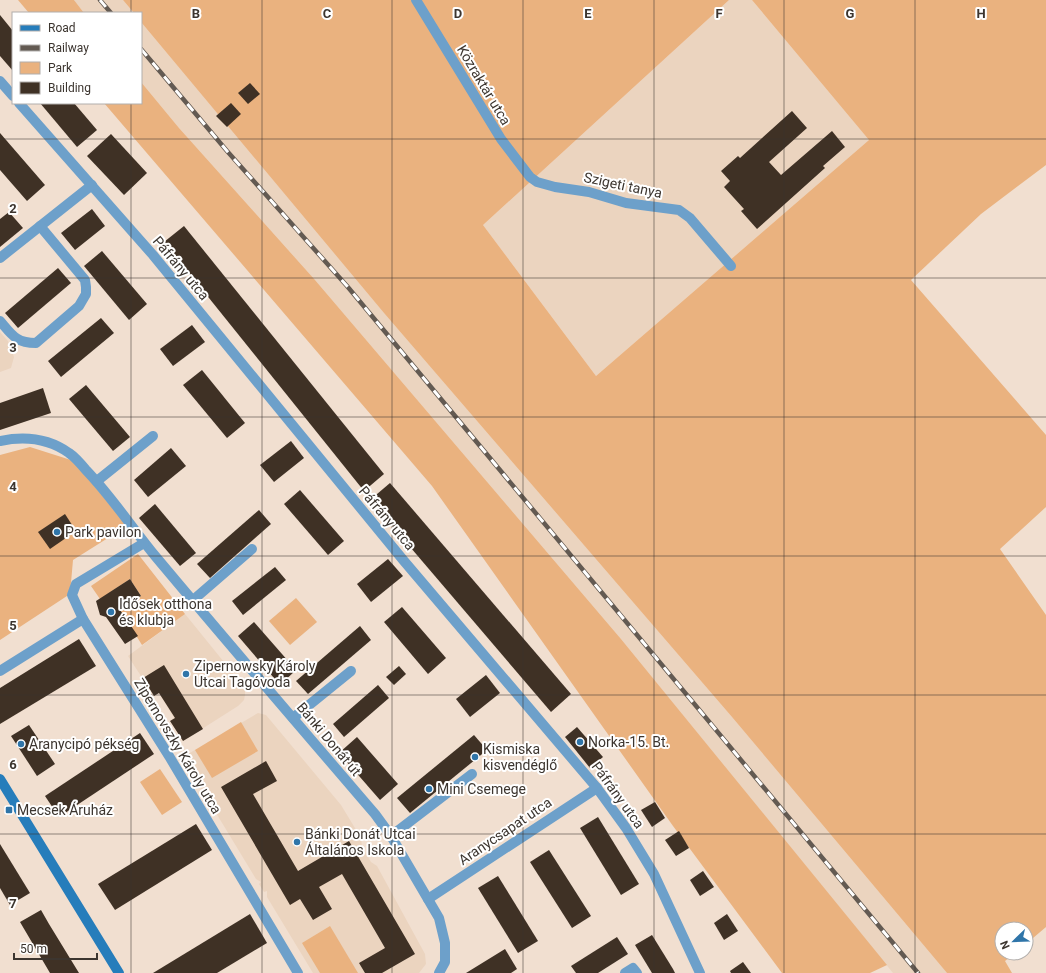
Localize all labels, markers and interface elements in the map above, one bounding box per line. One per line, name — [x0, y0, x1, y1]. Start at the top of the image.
text: B — [192, 6, 200, 21]
text: C — [323, 6, 332, 21]
text: D — [454, 6, 462, 21]
text: E — [584, 6, 592, 21]
text: F — [715, 6, 723, 21]
text: G — [846, 6, 855, 21]
text: H — [976, 6, 986, 21]
legend — [12, 12, 142, 104]
text: Road — [48, 21, 76, 35]
text: Railway — [48, 41, 89, 55]
street label: Közraktár utca — [454, 42, 514, 128]
text: Park — [48, 61, 73, 75]
text: Building — [48, 81, 91, 95]
street label: Szigeti tanya — [582, 169, 664, 201]
text: 2 — [9, 201, 17, 216]
street label: Páfrány utca — [150, 233, 212, 303]
text: 3 — [9, 340, 17, 355]
text: 4 — [9, 479, 17, 494]
street label: Páfrány utca — [356, 483, 418, 553]
place label: Park pavilon — [65, 524, 141, 540]
marker: Park pavilon — [52, 527, 62, 537]
place label: Idősek otthona és klubja — [119, 596, 212, 628]
marker: Idősek otthona és klubja — [106, 607, 116, 617]
text: 5 — [9, 618, 17, 633]
place label: Zipernowsky Károly Utcai Tagóvoda — [194, 658, 316, 690]
marker: Zipernowsky Károly Utcai Tagóvoda — [181, 669, 191, 679]
street label: Zipernovszky Károly utca — [131, 675, 225, 817]
street label: Bánki Donát út — [294, 699, 365, 779]
place label: Norka-15. Bt. — [588, 734, 669, 750]
place label: Aranycipó pékség — [29, 736, 139, 752]
marker: Norka-15. Bt. — [575, 737, 585, 747]
marker: Aranycipó pékség — [16, 739, 26, 749]
place label: Kismiska kisvendéglő — [483, 741, 557, 773]
marker: Kismiska kisvendéglő — [470, 752, 480, 762]
text: 6 — [9, 757, 17, 772]
street label: Páfrány utca — [588, 759, 648, 831]
place label: Mini Csemege — [437, 781, 526, 797]
marker: Mini Csemege — [424, 784, 434, 794]
street label: Aranycsapat utca — [456, 794, 554, 868]
place label: Mecsek Áruház — [17, 801, 113, 818]
marker: Mecsek Áruház — [4, 805, 14, 815]
place label: Bánki Donát Utcai Általános Iskola — [305, 826, 416, 858]
marker: Bánki Donát Utcai Általános Iskola — [292, 837, 302, 847]
text: 7 — [9, 896, 17, 911]
north arrow — [994, 921, 1034, 961]
scale bar — [14, 935, 97, 961]
text: N — [998, 938, 1013, 951]
text: 50 m — [20, 942, 47, 956]

